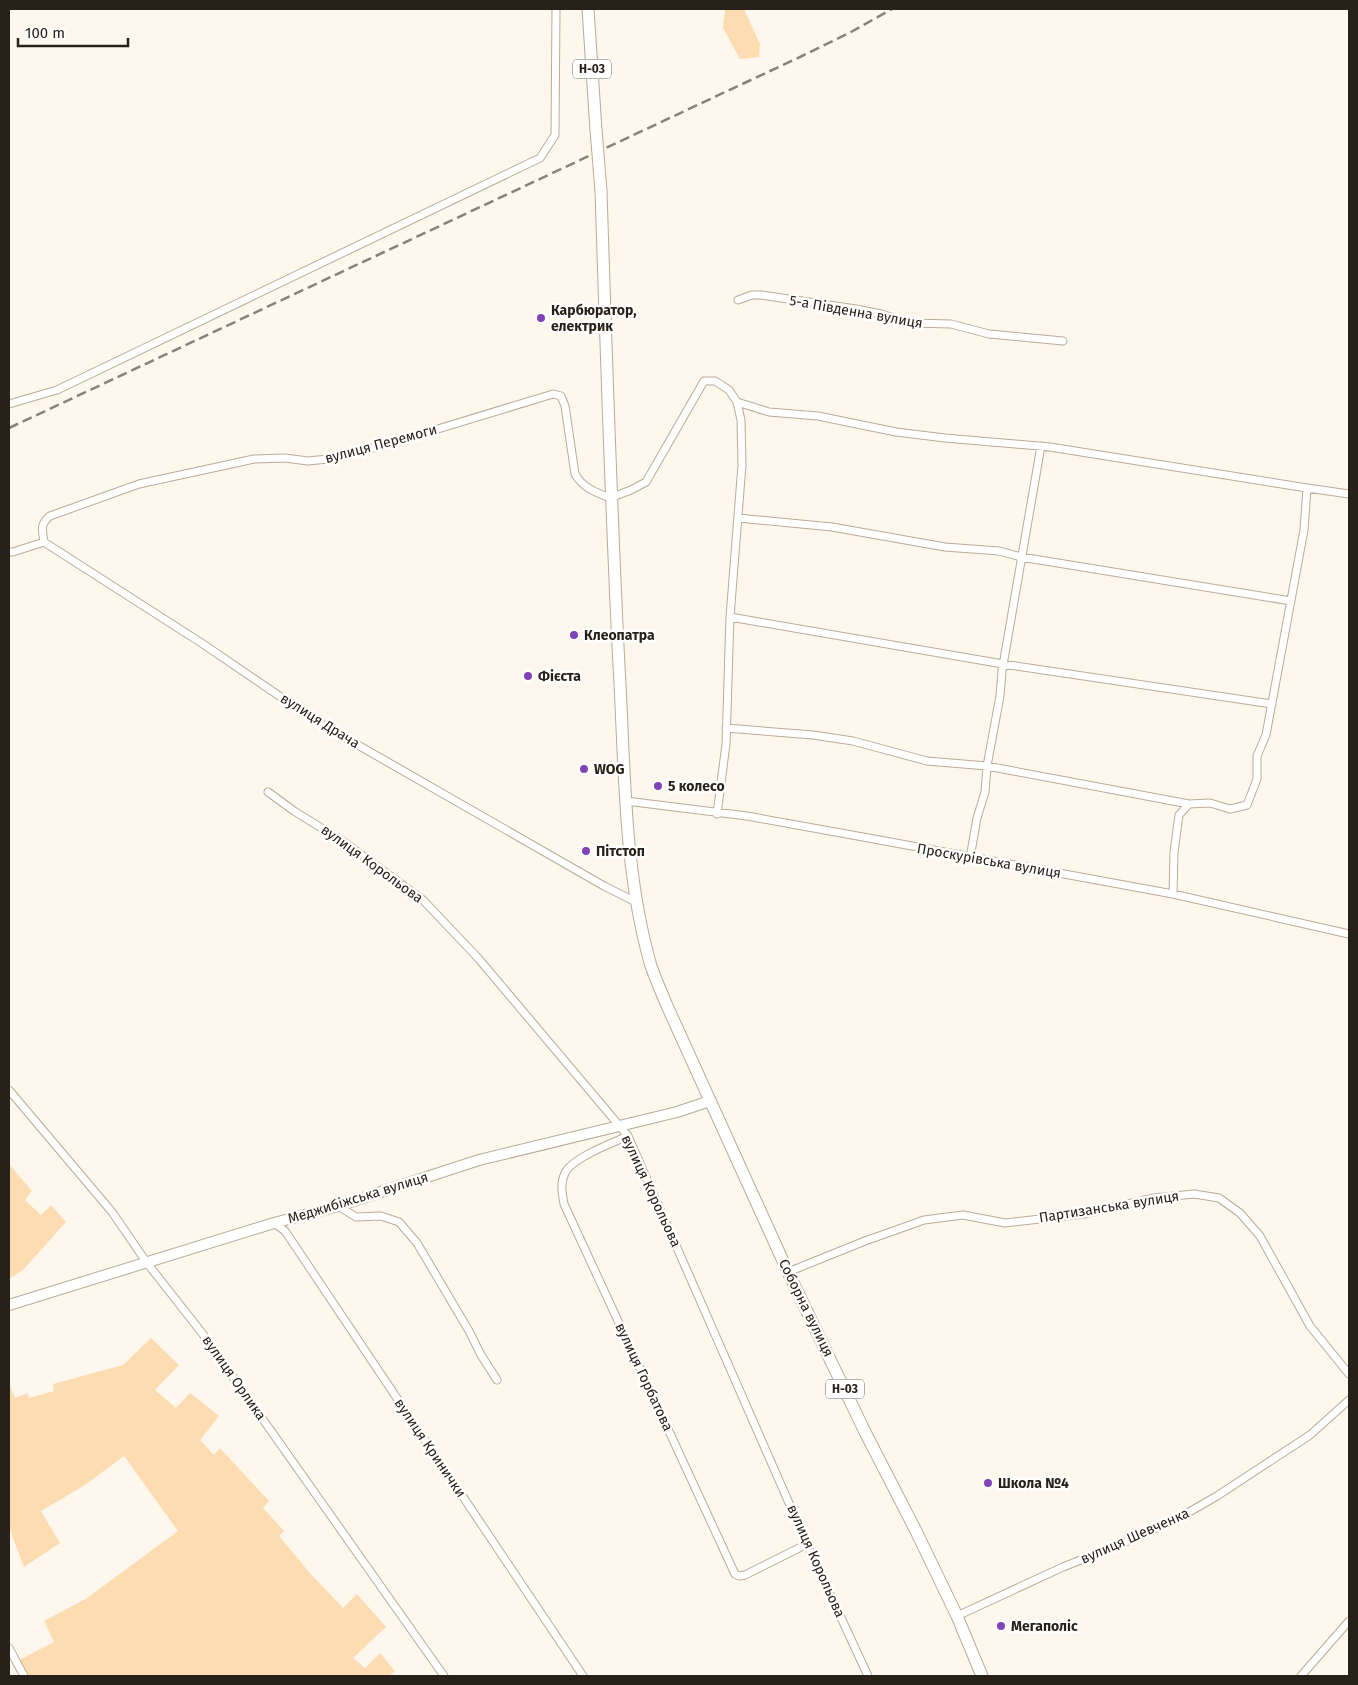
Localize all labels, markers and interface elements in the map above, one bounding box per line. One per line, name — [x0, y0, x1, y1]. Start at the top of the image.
scale bar — [18, 15, 128, 47]
text: 100 m — [25, 24, 65, 42]
road number: Н-03 — [573, 60, 611, 78]
street label: 5-а Південна вулиця — [788, 292, 924, 332]
place label: Карбюратор, електрик — [551, 302, 637, 335]
marker: Карбюратор, електрик — [535, 312, 547, 324]
street label: вулиця Перемоги — [323, 421, 439, 467]
place label: Клеопатра — [584, 627, 655, 644]
marker: Клеопатра — [568, 629, 580, 641]
place label: Фієста — [538, 668, 581, 685]
marker: Фієста — [522, 670, 534, 682]
street label: вулиця Драча — [277, 690, 363, 752]
place label: WOG — [594, 761, 625, 778]
marker: WOG — [578, 763, 590, 775]
place label: 5 колесо — [668, 778, 725, 795]
marker: 5 колесо — [652, 780, 664, 792]
street label: вулиця Корольова — [318, 821, 426, 907]
street label: Проскурівська вулиця — [916, 840, 1062, 882]
place label: Пітстоп — [596, 843, 645, 860]
marker: Пітстоп — [580, 845, 592, 857]
street label: вулиця Корольова — [618, 1132, 684, 1250]
street label: Меджибіжська вулиця — [286, 1169, 430, 1227]
street label: Партизанська вулиця — [1038, 1188, 1180, 1226]
street label: Соборна вулиця — [775, 1256, 837, 1360]
street label: вулиця Горбатова — [611, 1320, 677, 1434]
street label: вулиця Орлика — [198, 1332, 270, 1424]
road number: Н-03 — [826, 1380, 864, 1398]
street label: вулиця Кринички — [391, 1395, 469, 1501]
place label: Школа №4 — [998, 1475, 1069, 1492]
marker: Школа №4 — [982, 1477, 994, 1489]
street label: вулиця Корольова — [783, 1502, 849, 1620]
street label: вулиця Шевченка — [1078, 1504, 1192, 1568]
place label: Мегаполіс — [1011, 1618, 1078, 1635]
marker: Мегаполіс — [995, 1620, 1007, 1632]

